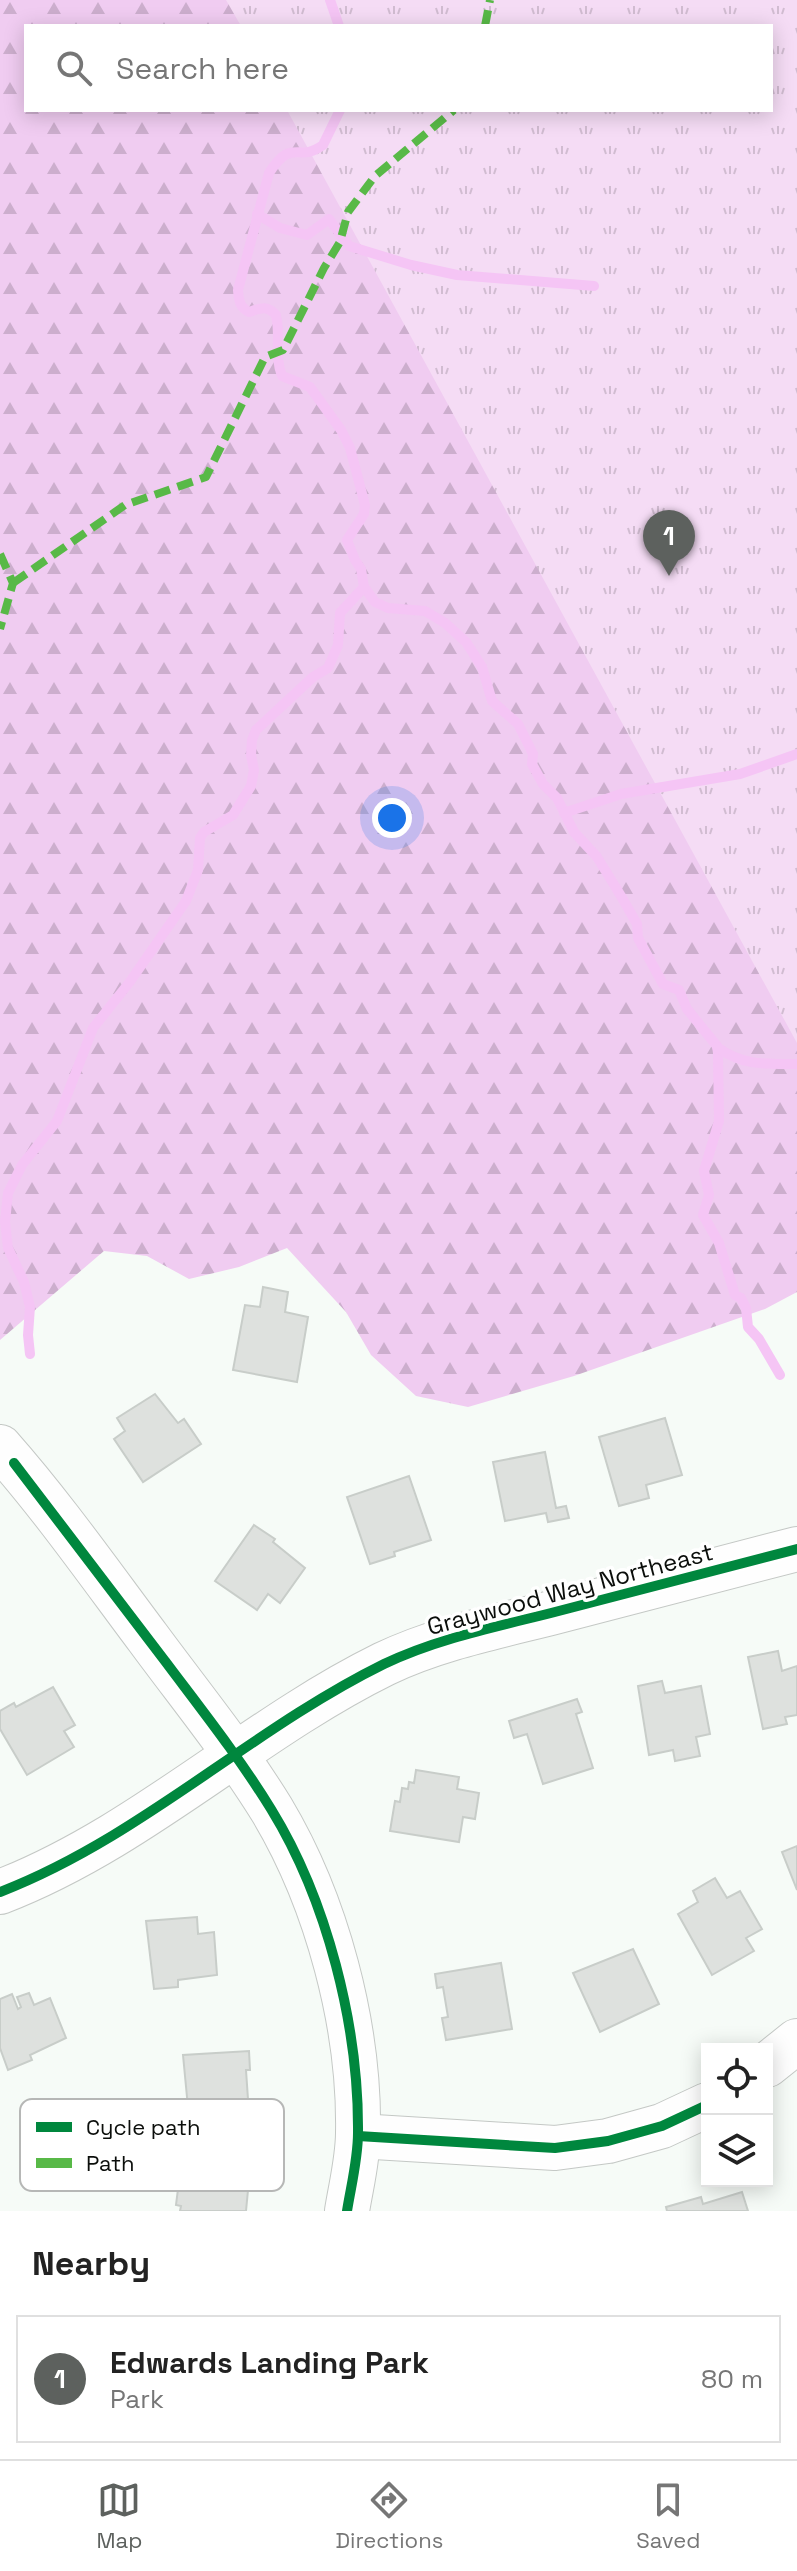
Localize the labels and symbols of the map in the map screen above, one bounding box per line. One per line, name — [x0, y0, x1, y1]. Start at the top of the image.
pin: 1 — [643, 510, 695, 576]
your location — [372, 798, 412, 838]
street label: Graywood Way Northeast — [424, 1536, 716, 1642]
legend — [20, 2099, 284, 2191]
text: Cycle path — [86, 2113, 201, 2141]
text: Path — [86, 2149, 135, 2177]

